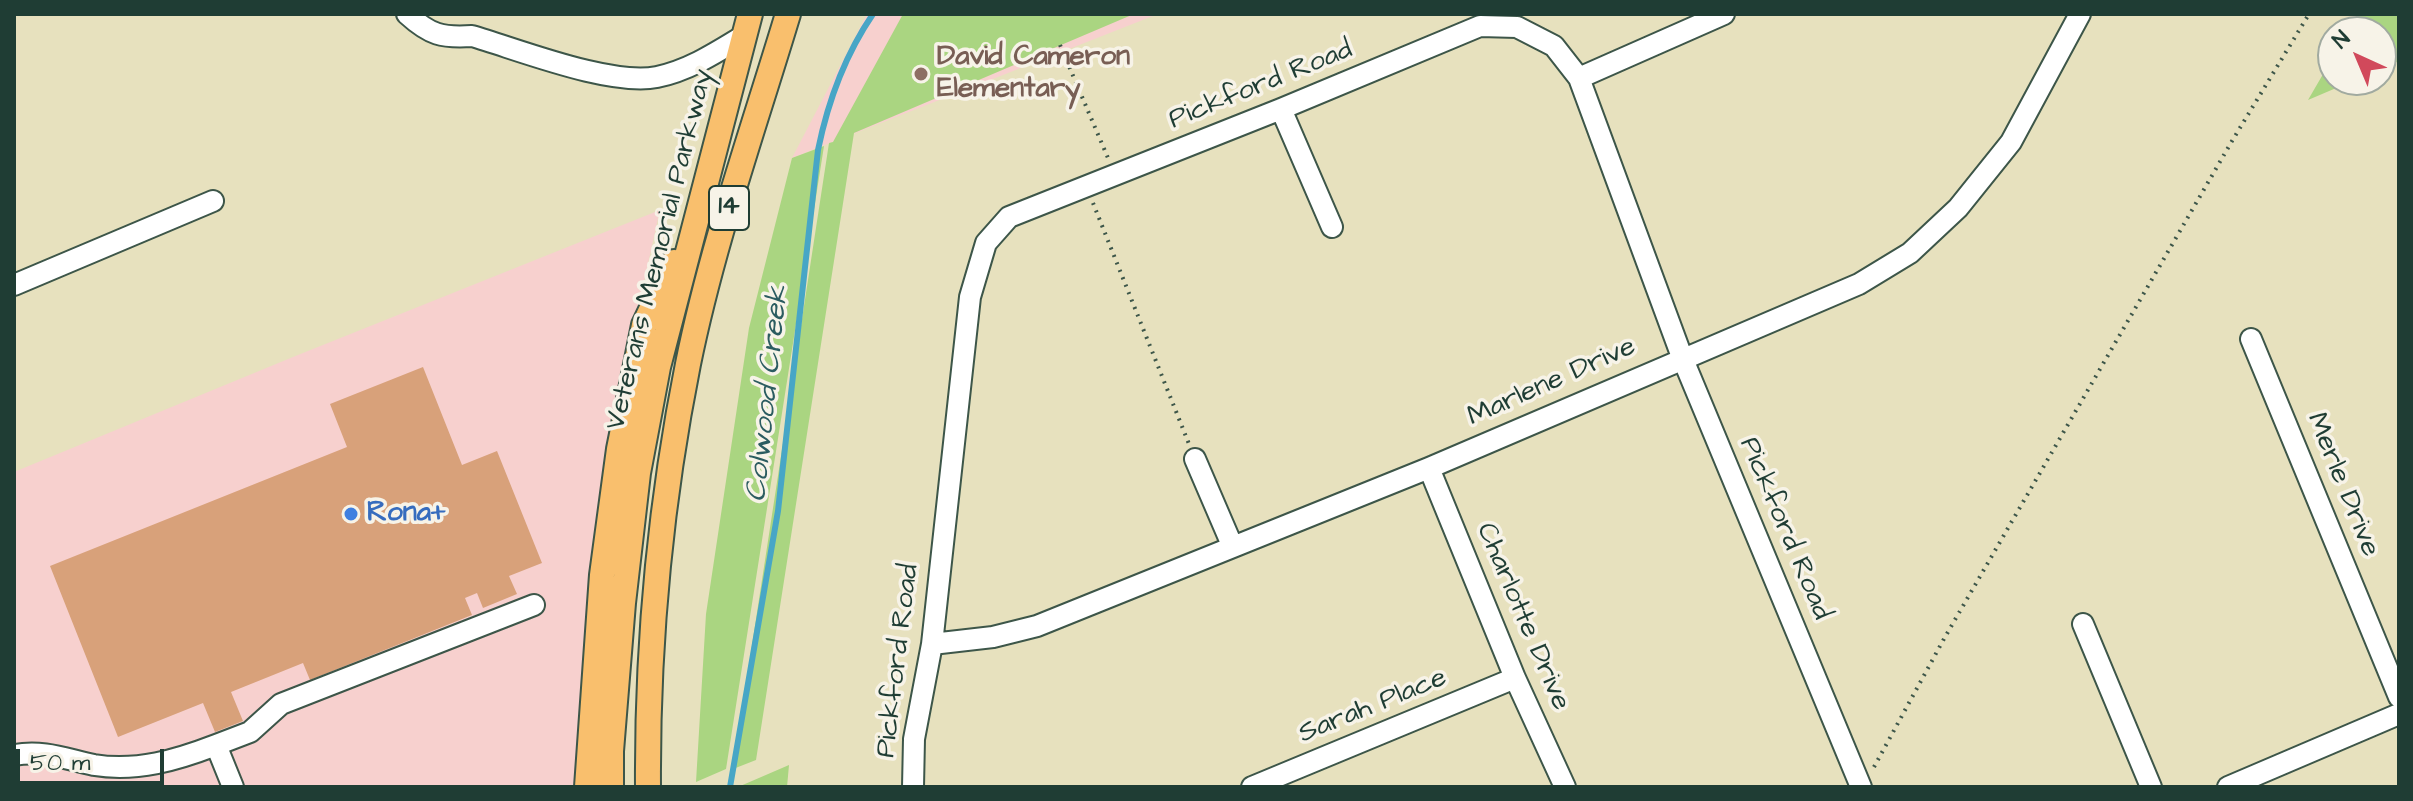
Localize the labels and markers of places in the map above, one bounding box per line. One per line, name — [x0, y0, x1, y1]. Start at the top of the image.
place label: David Cameron Elementary — [937, 41, 1130, 107]
marker: David Cameron Elementary — [912, 65, 930, 83]
place label: Rona+ — [367, 497, 446, 531]
marker: Rona+ — [342, 505, 360, 523]

